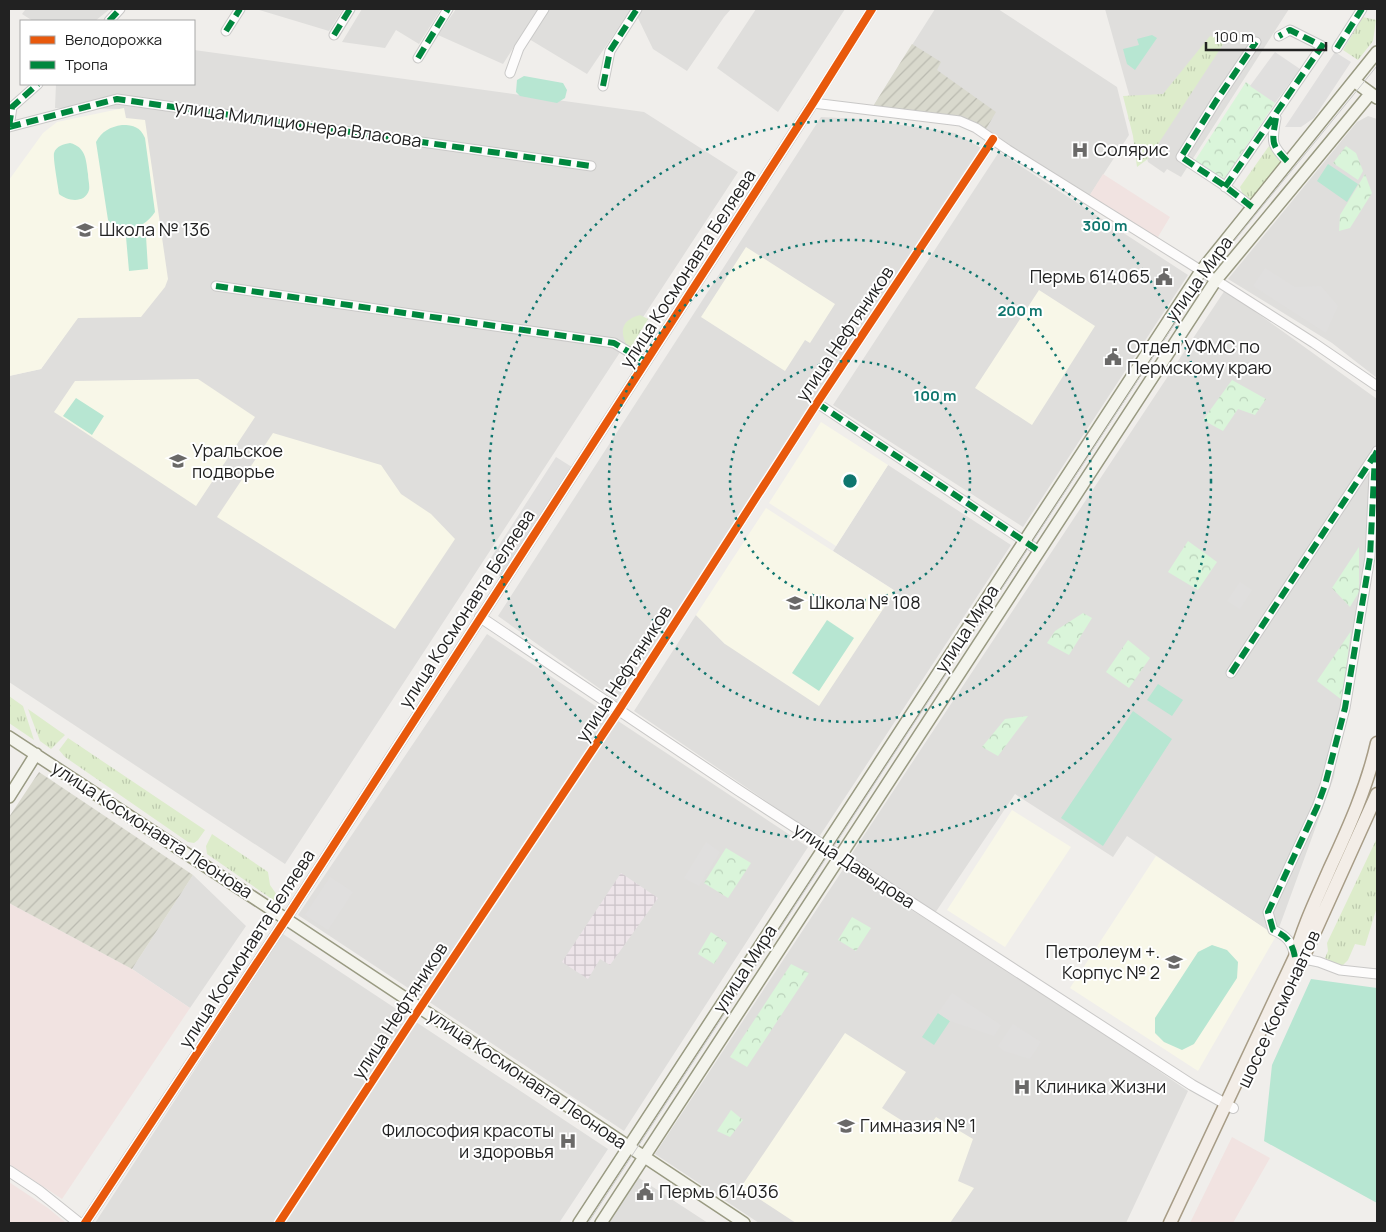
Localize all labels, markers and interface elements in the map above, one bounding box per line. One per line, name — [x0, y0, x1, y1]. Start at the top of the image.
legend — [20, 20, 195, 85]
scale bar — [1206, 20, 1326, 52]
text: 100 m — [1214, 26, 1254, 47]
text: Велодорожка — [65, 29, 162, 50]
text: Тропа — [65, 54, 108, 75]
street label: улица Милиционера Власова — [173, 94, 423, 152]
place label: Солярис — [1094, 137, 1169, 161]
hospital icon: Солярис — [1070, 140, 1090, 160]
street label: улица Космонавта Беляева — [614, 164, 761, 373]
text: 300 m — [1083, 215, 1127, 236]
place label: Школа № 136 — [99, 217, 210, 241]
school or university icon: Школа № 136 — [75, 220, 95, 240]
street label: улица Мира — [1159, 231, 1237, 326]
street label: улица Нефтяников — [790, 261, 899, 406]
place label: Пермь 614065 — [1030, 264, 1150, 288]
public building icon: Пермь 614065 — [1154, 267, 1174, 287]
text: 200 m — [997, 300, 1043, 321]
place label: Отдел УФМС по Пермскому краю — [1127, 334, 1272, 379]
public building icon: Отдел УФМС по Пермскому краю — [1103, 347, 1123, 367]
text: 100 m — [914, 385, 956, 406]
place label: Уральское подворье — [192, 438, 283, 483]
school or university icon: Уральское подворье — [168, 451, 188, 471]
centre of rings — [841, 472, 859, 490]
street label: улица Космонавта Беляева — [393, 504, 540, 713]
street label: улица Мира — [929, 580, 1004, 677]
place label: Школа № 108 — [809, 590, 921, 614]
school or university icon: Школа № 108 — [785, 593, 805, 613]
street label: улица Нефтяников — [570, 600, 677, 747]
street label: улица Космонавта Леонова — [47, 755, 258, 903]
street label: улица Давыдова — [789, 817, 920, 913]
street label: улица Космонавта Беляева — [173, 844, 320, 1053]
street label: улица Мира — [707, 920, 782, 1017]
street label: шоссе Космонавтов — [1231, 926, 1325, 1091]
street label: улица Нефтяников — [346, 937, 453, 1084]
place label: Петролеум +. Корпус № 2 — [1046, 939, 1160, 984]
school or university icon: Петролеум +. Корпус № 2 — [1164, 952, 1184, 972]
street label: улица Космонавта Леонова — [423, 1002, 632, 1154]
place label: Клиника Жизни — [1036, 1074, 1166, 1098]
hospital icon: Клиника Жизни — [1012, 1077, 1032, 1097]
place label: Гимназия № 1 — [860, 1113, 976, 1137]
school or university icon: Гимназия № 1 — [836, 1116, 856, 1136]
place label: Философия красоты и здоровья — [382, 1118, 554, 1163]
hospital icon: Философия красоты и здоровья — [558, 1131, 578, 1151]
place label: Пермь 614036 — [659, 1179, 779, 1203]
public building icon: Пермь 614036 — [635, 1182, 655, 1202]

